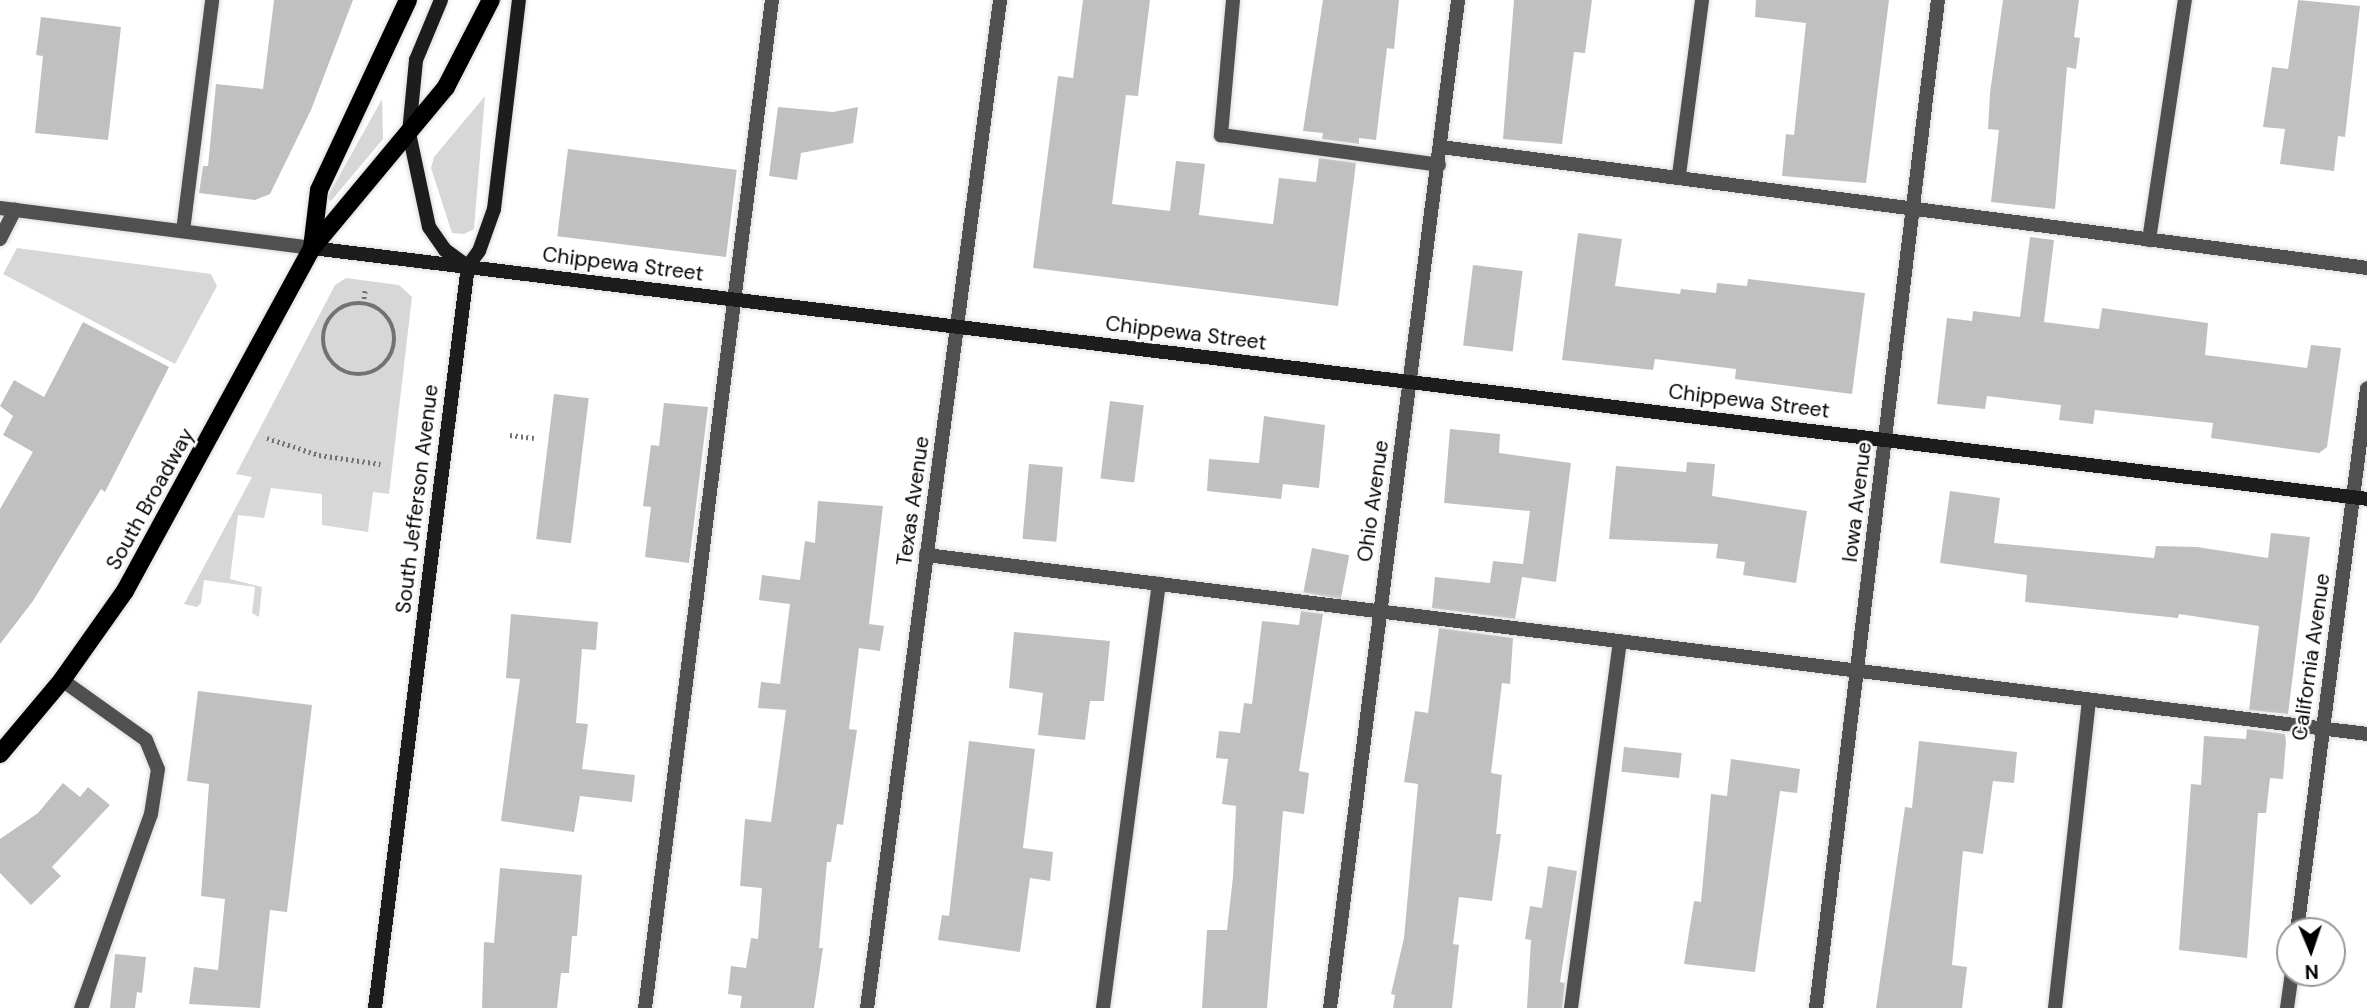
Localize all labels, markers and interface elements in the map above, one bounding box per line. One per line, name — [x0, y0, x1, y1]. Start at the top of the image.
street label: Chippewa Street — [541, 242, 705, 286]
street label: Chippewa Street — [1104, 311, 1268, 355]
street label: Chippewa Street — [1667, 379, 1831, 423]
street label: South Jefferson Avenue — [390, 383, 444, 615]
street label: South Broadway — [101, 424, 199, 574]
street label: Texas Avenue — [891, 435, 935, 567]
street label: Ohio Avenue — [1352, 438, 1394, 564]
street label: Iowa Avenue — [1837, 440, 1877, 564]
street label: California Avenue — [2287, 572, 2335, 742]
north arrow — [2276, 917, 2346, 987]
text: N — [2304, 959, 2319, 984]

